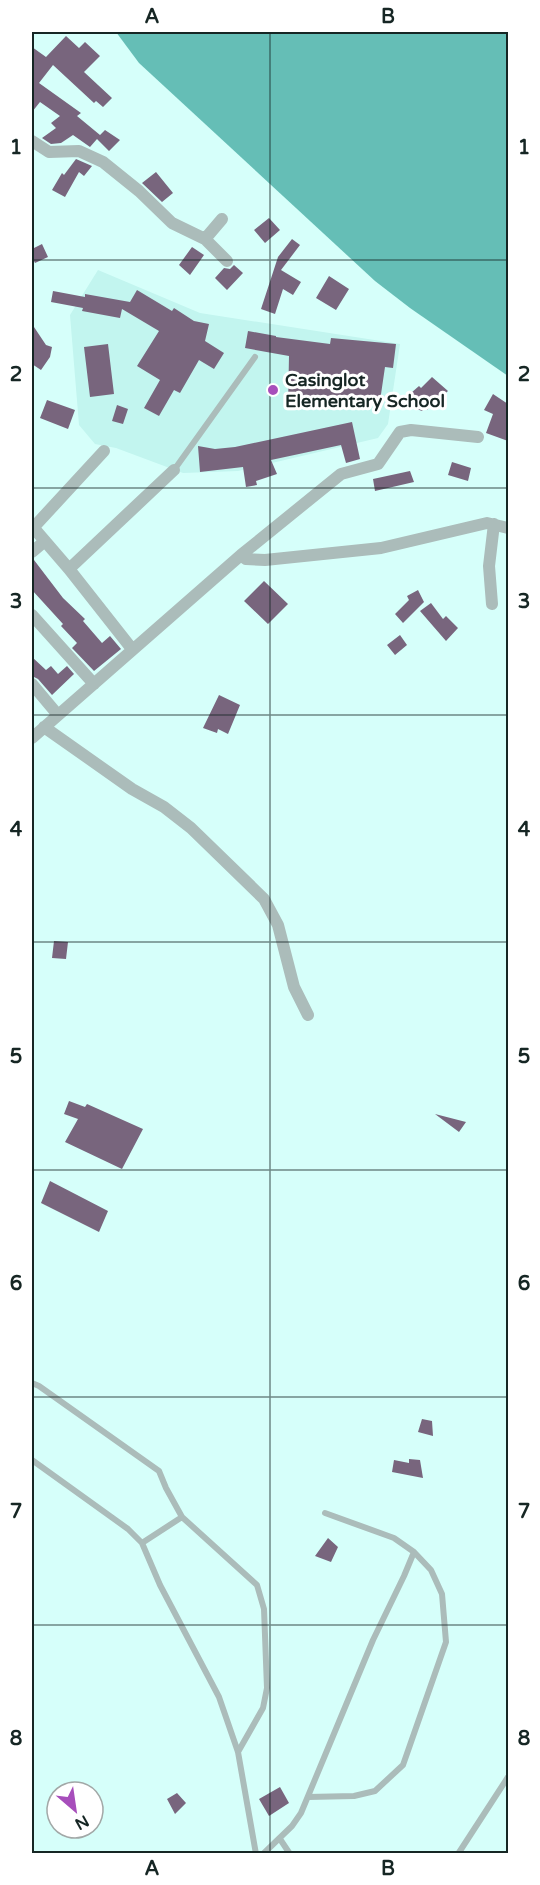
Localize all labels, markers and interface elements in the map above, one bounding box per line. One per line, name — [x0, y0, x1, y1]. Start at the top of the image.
text: A — [145, 5, 160, 29]
text: B — [381, 5, 395, 29]
text: 1 — [10, 136, 22, 160]
text: 1 — [518, 136, 530, 160]
text: 2 — [10, 363, 22, 387]
text: 2 — [518, 363, 530, 387]
place label: Casinglot Elementary School — [285, 369, 445, 412]
marker: Casinglot Elementary School — [266, 383, 280, 397]
text: 3 — [10, 590, 22, 614]
text: 3 — [518, 590, 530, 614]
text: 4 — [10, 818, 23, 842]
text: 4 — [518, 818, 531, 842]
text: 5 — [10, 1045, 22, 1069]
text: 5 — [518, 1045, 530, 1069]
text: 6 — [10, 1272, 22, 1296]
text: 6 — [518, 1272, 530, 1296]
text: 7 — [10, 1500, 22, 1524]
text: 7 — [518, 1500, 530, 1524]
text: 8 — [10, 1727, 22, 1751]
text: 8 — [518, 1727, 530, 1751]
north arrow — [45, 1780, 105, 1840]
text: N — [71, 1810, 92, 1834]
text: A — [145, 1857, 160, 1881]
text: B — [381, 1857, 395, 1881]

